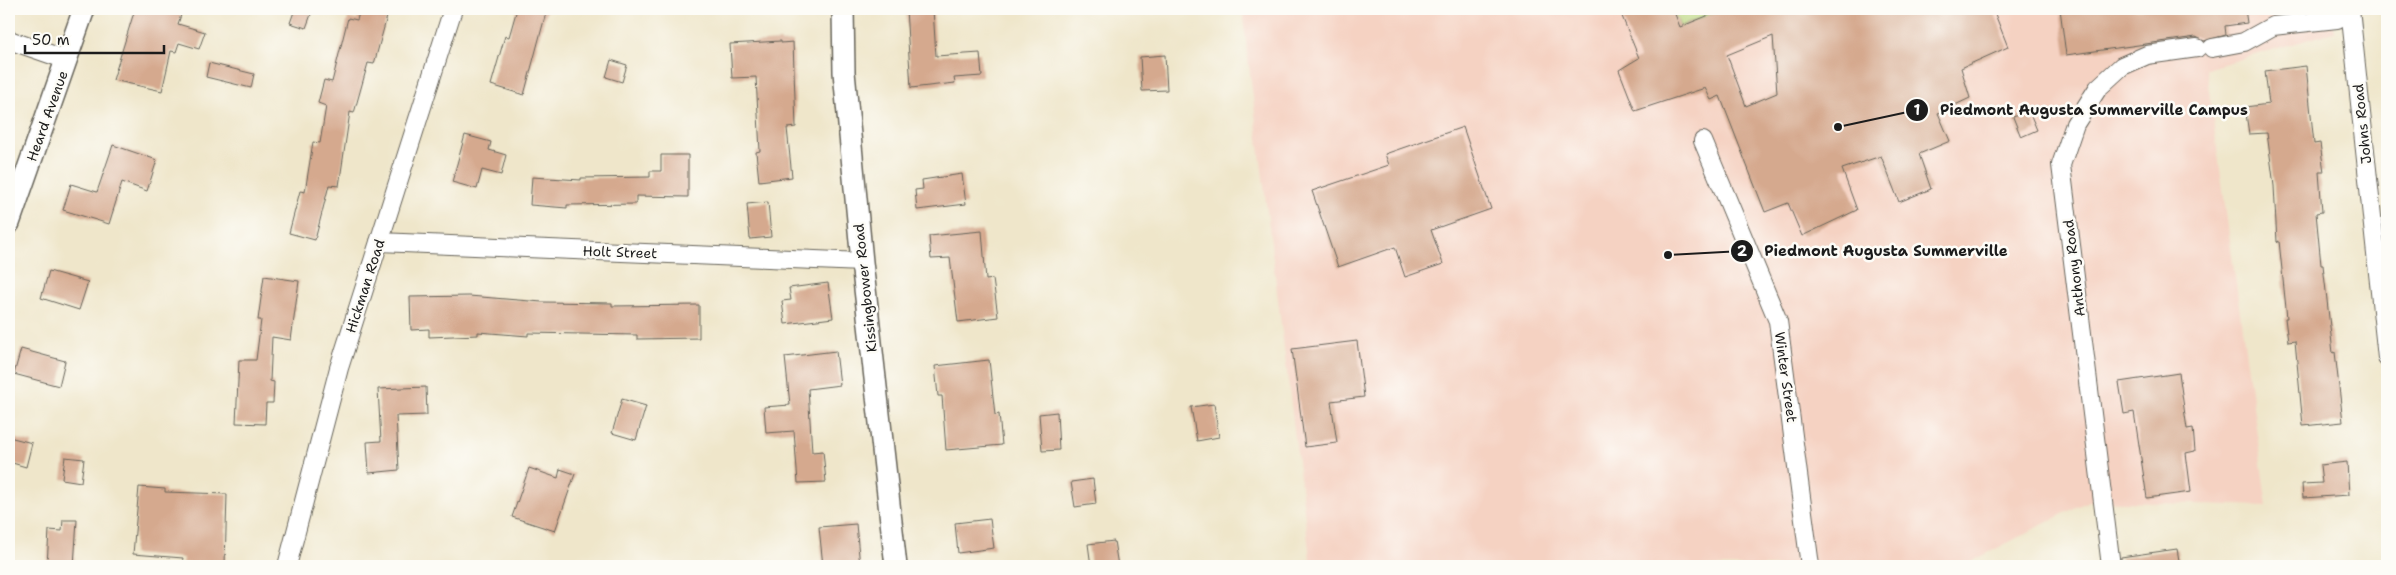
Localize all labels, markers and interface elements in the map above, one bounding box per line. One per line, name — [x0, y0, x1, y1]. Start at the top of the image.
scale bar — [25, 22, 164, 54]
text: 50 m — [32, 30, 70, 50]
street label: Heard Avenue — [22, 68, 72, 164]
street label: Johns Road — [2349, 83, 2375, 165]
callout: Piedmont Augusta Summerville Campus — [1905, 95, 2258, 125]
text: 1 — [1914, 100, 1921, 120]
text: Piedmont Augusta Summerville Campus — [1940, 100, 2248, 120]
street label: Anthony Road — [2059, 218, 2089, 318]
street label: Kissingbower Road — [849, 223, 881, 353]
callout: Piedmont Augusta Summerville — [1730, 236, 2018, 266]
street label: Hickman Road — [341, 237, 389, 335]
text: 2 — [1737, 241, 1748, 261]
text: Piedmont Augusta Summerville — [1764, 241, 2008, 261]
street label: Holt Street — [582, 242, 658, 262]
street label: Winter Street — [1771, 330, 1801, 424]

